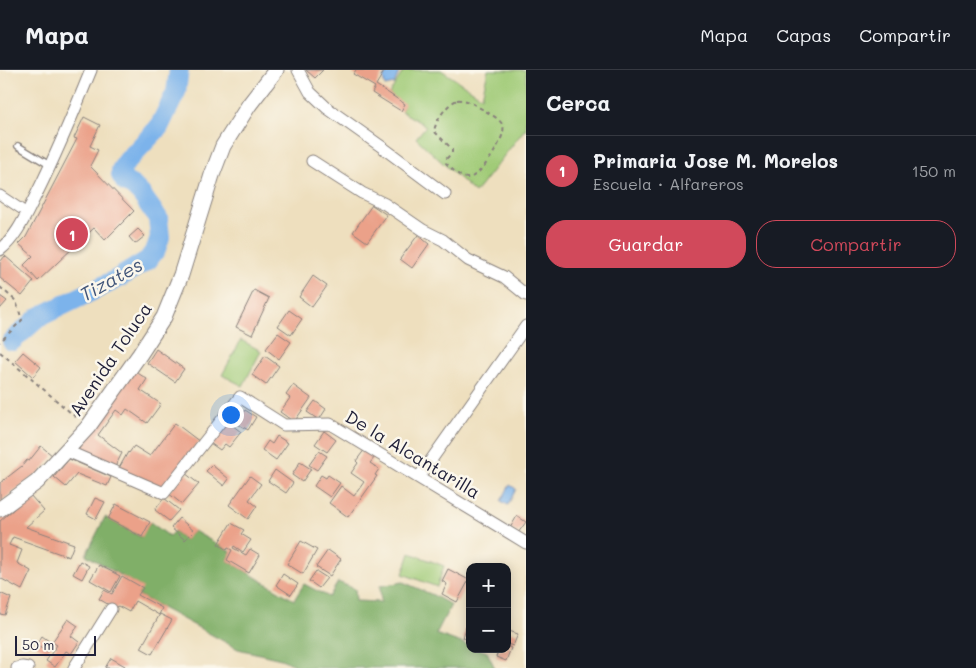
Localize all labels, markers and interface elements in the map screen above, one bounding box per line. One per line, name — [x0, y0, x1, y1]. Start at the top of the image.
text: Mapa — [25, 19, 89, 50]
text: Mapa — [700, 23, 748, 47]
text: Capas — [776, 23, 831, 47]
text: Compartir — [859, 23, 951, 47]
text: Cerca — [546, 89, 611, 116]
text: Primaria Jose M. Morelos — [593, 148, 838, 173]
text: 1 — [558, 160, 566, 181]
text: 150 m — [912, 160, 956, 181]
text: Escuela · Alfareros — [593, 173, 744, 194]
pin: 1 — [56, 215, 88, 253]
button: Guardar — [546, 220, 746, 268]
button: Compartir — [756, 220, 956, 268]
water label: Tizates — [75, 252, 147, 306]
street label: Avenida Toluca — [63, 298, 157, 420]
your location — [218, 402, 244, 428]
street label: De la Alcantarilla — [341, 404, 485, 504]
map controls — [466, 563, 511, 653]
button: + — [466, 563, 511, 608]
button: − — [466, 608, 511, 653]
scale bar — [15, 633, 96, 656]
text: 50 m — [22, 635, 54, 654]

